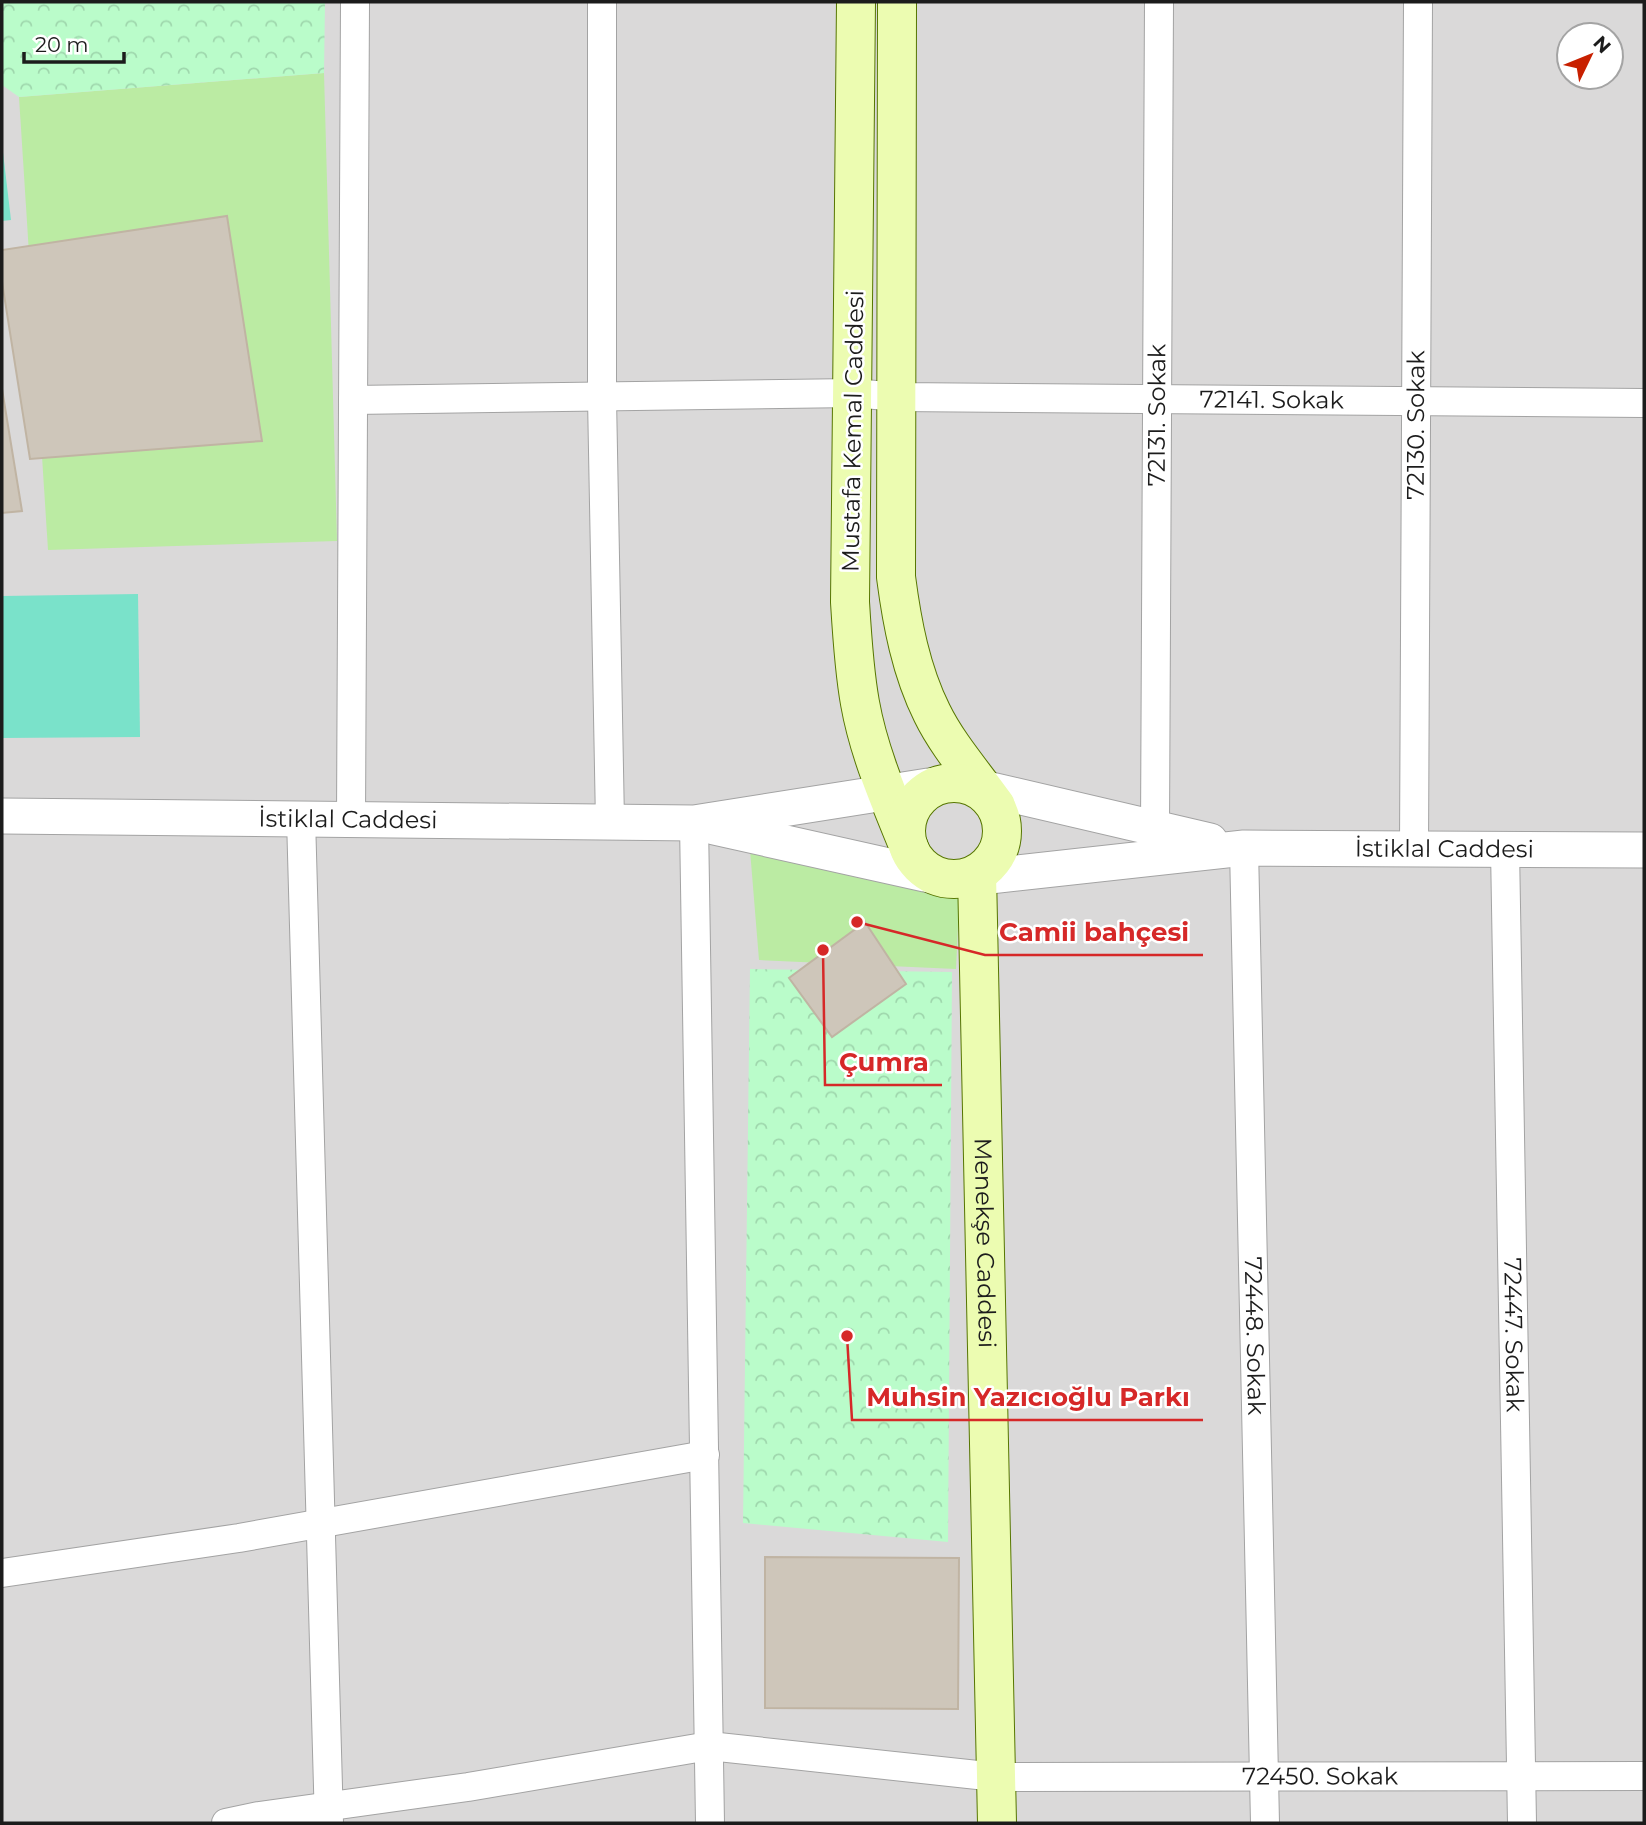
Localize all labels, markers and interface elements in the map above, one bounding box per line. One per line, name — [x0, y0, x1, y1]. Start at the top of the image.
scale bar — [24, 21, 124, 65]
north arrow — [1555, 21, 1625, 91]
text: N — [1588, 31, 1616, 58]
text: 20 m — [35, 32, 89, 57]
street label: Mustafa Kemal Caddesi — [836, 290, 869, 572]
street label: 72131. Sokak — [1142, 343, 1171, 486]
street label: 72130. Sokak — [1401, 350, 1430, 500]
street label: 72141. Sokak — [1200, 384, 1345, 415]
street label: İstiklal Caddesi — [258, 804, 438, 834]
street label: İstiklal Caddesi — [1355, 834, 1534, 863]
callout: Camii bahçesi — [985, 908, 1203, 955]
text: Camii bahçesi — [999, 916, 1189, 948]
callout: Çumra — [825, 1038, 942, 1085]
text: Çumra — [839, 1046, 929, 1078]
street label: Menekşe Caddesi — [969, 1137, 1002, 1349]
street label: 72448. Sokak — [1239, 1256, 1271, 1416]
street label: 72447. Sokak — [1498, 1257, 1530, 1413]
callout: Muhsin Yazıcıoğlu Parkı — [852, 1373, 1203, 1420]
text: Muhsin Yazıcıoğlu Parkı — [866, 1381, 1190, 1413]
street label: 72450. Sokak — [1242, 1761, 1399, 1791]

